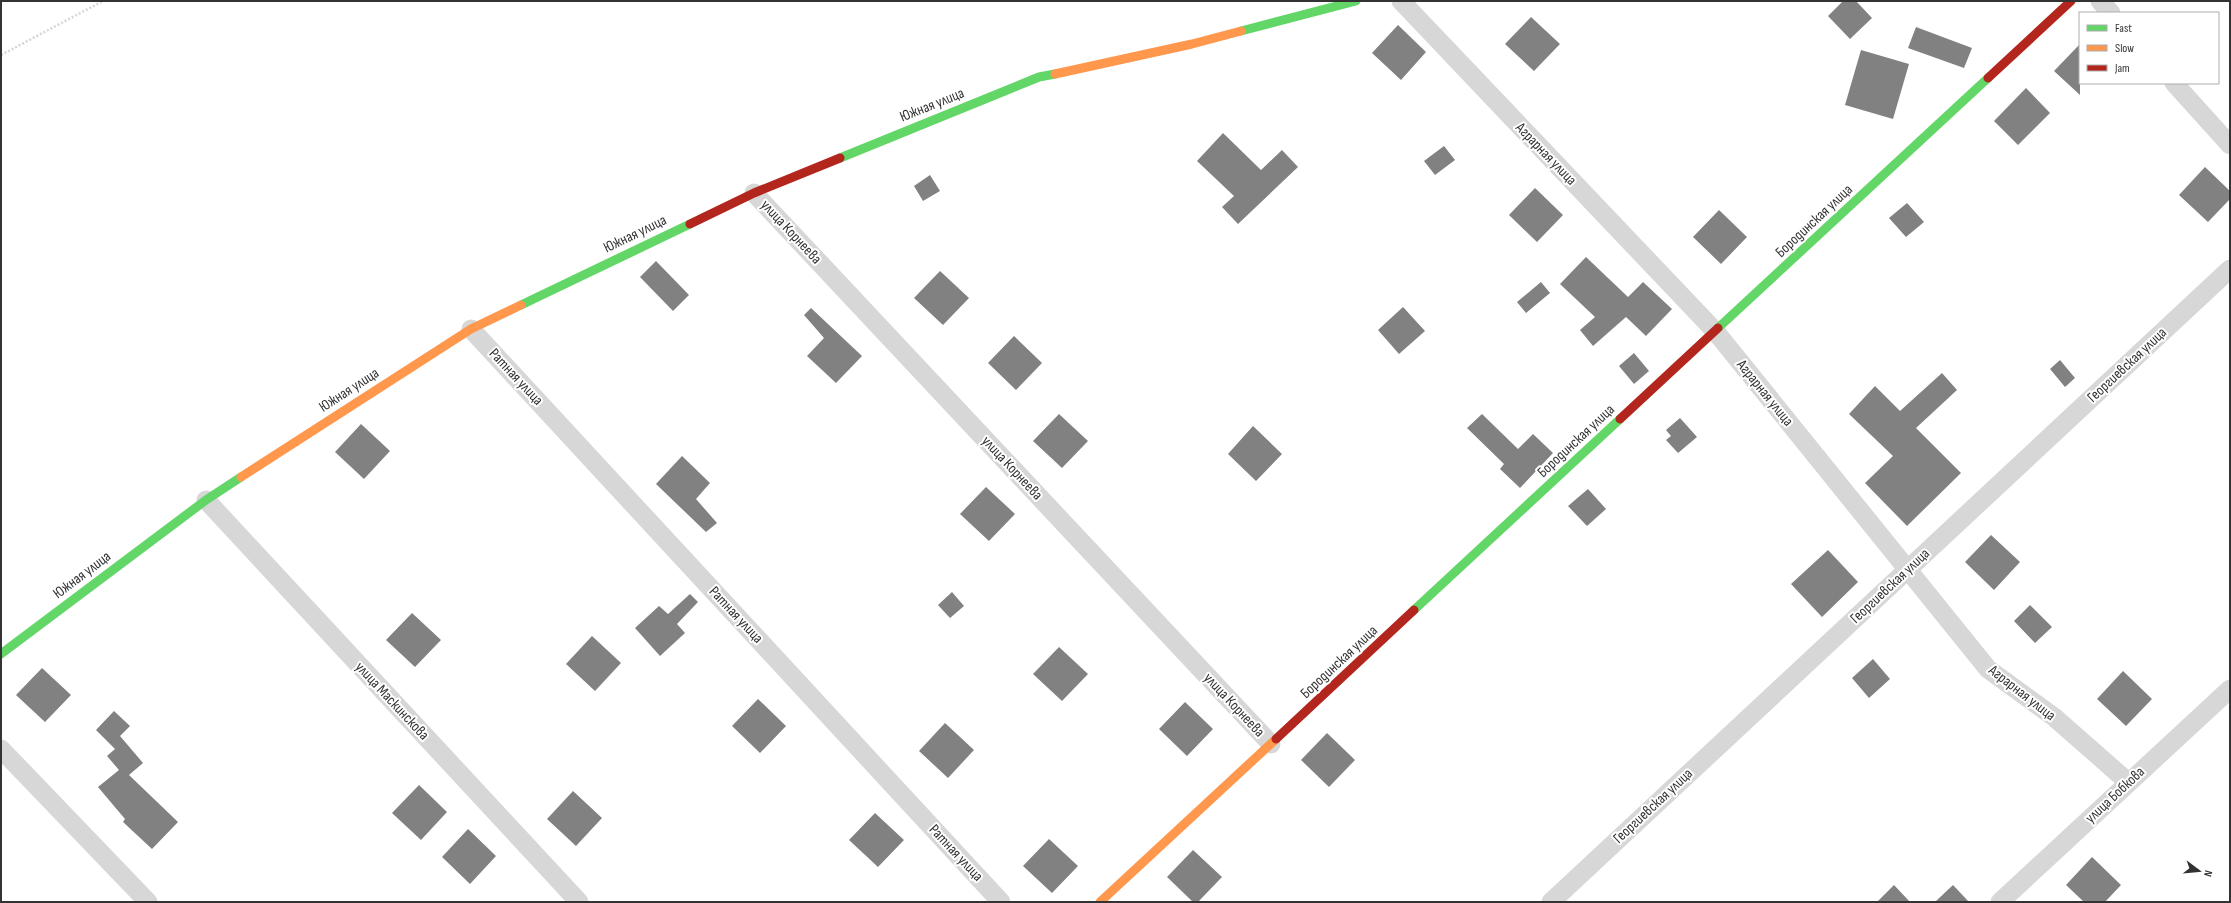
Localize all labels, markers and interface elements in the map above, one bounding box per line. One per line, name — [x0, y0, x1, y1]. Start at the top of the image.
legend — [2079, 12, 2219, 84]
text: Fast — [2115, 21, 2132, 36]
text: Slow — [2115, 41, 2134, 56]
text: Jam — [2114, 61, 2130, 76]
street label: Южная улица — [897, 83, 967, 126]
street label: Аграрная улица — [1511, 118, 1581, 190]
street label: Бородинская улица — [1771, 180, 1857, 262]
street label: улица Корнеева — [756, 196, 826, 268]
street label: Южная улица — [600, 211, 670, 257]
street label: Георгиевская улица — [2083, 323, 2171, 407]
street label: Ратная улица — [485, 345, 547, 410]
street label: Аграрная улица — [1732, 355, 1798, 430]
street label: Южная улица — [315, 363, 383, 416]
street label: Бородинская улица — [1533, 400, 1619, 482]
street label: улица Корнеева — [977, 432, 1047, 504]
street label: Георгиевская улица — [1846, 544, 1934, 628]
street label: Южная улица — [49, 547, 115, 603]
street label: Ратная улица — [705, 583, 767, 648]
street label: Бородинская улица — [1296, 621, 1382, 703]
street label: улица Маскинскова — [351, 658, 433, 744]
street label: Аграрная улица — [1984, 660, 2060, 725]
street label: улица Корнеева — [1199, 669, 1269, 741]
street label: улица Бобкова — [2081, 763, 2149, 827]
street label: Георгиевская улица — [1609, 764, 1697, 848]
street label: Ратная улица — [925, 821, 987, 886]
north arrow — [2179, 851, 2219, 891]
text: N — [2201, 869, 2215, 878]

